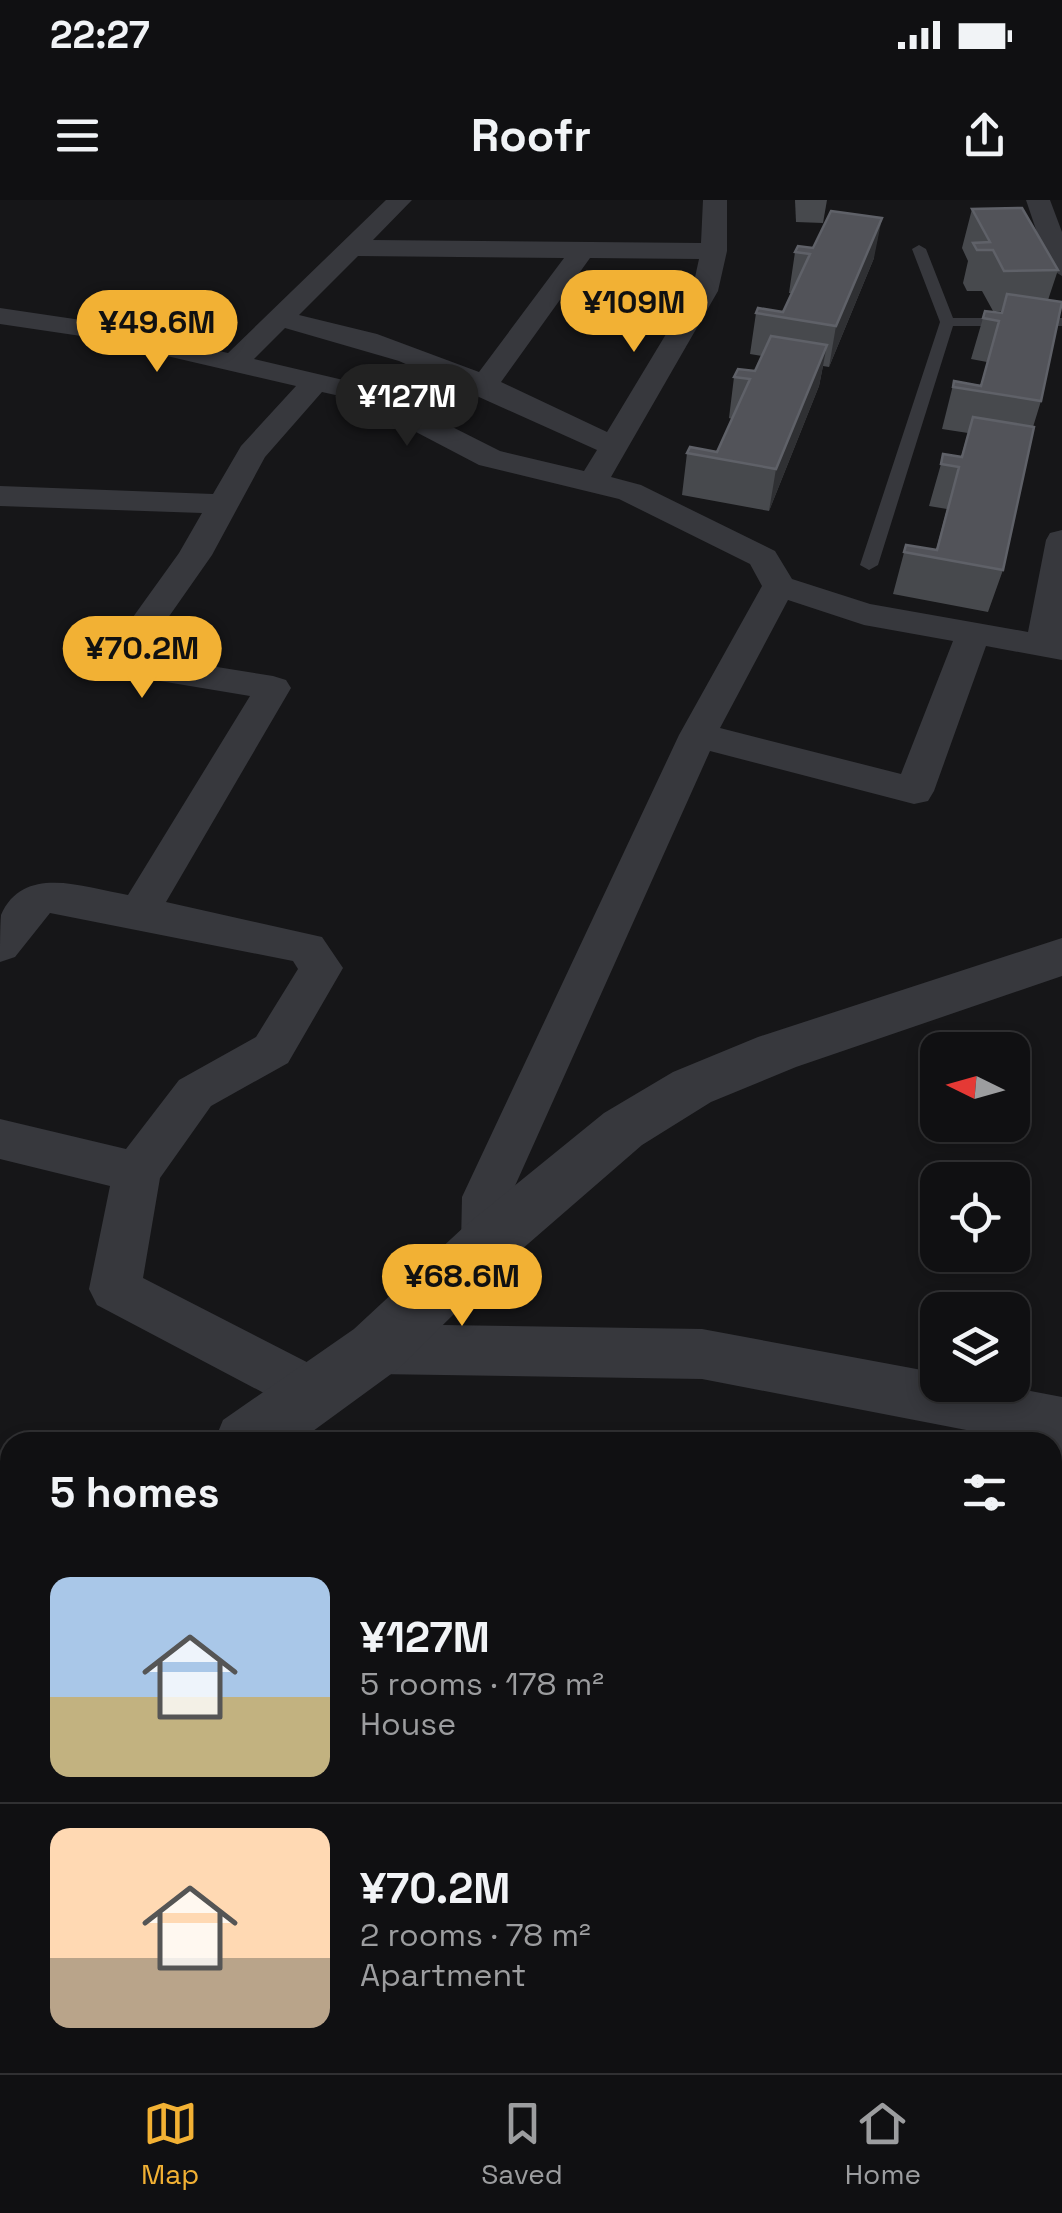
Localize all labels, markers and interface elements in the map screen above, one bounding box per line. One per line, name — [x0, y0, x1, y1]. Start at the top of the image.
text: 22:27 — [50, 11, 150, 59]
text: Roofr — [471, 107, 591, 164]
icon: menu — [50, 108, 105, 163]
icon: share — [957, 108, 1012, 163]
pin: ¥109M — [564, 270, 704, 355]
text: ¥109M — [582, 282, 686, 322]
pin: ¥49.6M — [76, 290, 238, 375]
text: ¥49.6M — [99, 302, 215, 342]
pin: ¥127M — [337, 364, 477, 449]
text: ¥127M — [358, 376, 456, 416]
pin: ¥70.2M — [61, 616, 223, 701]
text: ¥70.2M — [85, 628, 199, 668]
north arrow — [920, 1032, 1030, 1142]
map controls — [920, 1032, 1030, 1402]
button: locate — [920, 1162, 1030, 1272]
pin: ¥68.6M — [381, 1244, 543, 1329]
text: ¥68.6M — [404, 1256, 520, 1296]
button: layers — [920, 1292, 1030, 1402]
icon: filters — [957, 1465, 1012, 1520]
text: 5 homes — [50, 1466, 220, 1519]
text: ¥127M — [360, 1611, 490, 1664]
icon: home — [130, 1617, 250, 1737]
text: 5 rooms · 178 m² — [360, 1664, 604, 1704]
text: House — [360, 1704, 456, 1744]
text: ¥70.2M — [360, 1862, 510, 1915]
icon: home — [130, 1868, 250, 1988]
text: 2 rooms · 78 m² — [360, 1915, 591, 1955]
text: Apartment — [360, 1955, 526, 1995]
tab: Map — [141, 2096, 199, 2192]
tab: Saved — [481, 2096, 563, 2192]
tab: Home — [845, 2096, 921, 2192]

